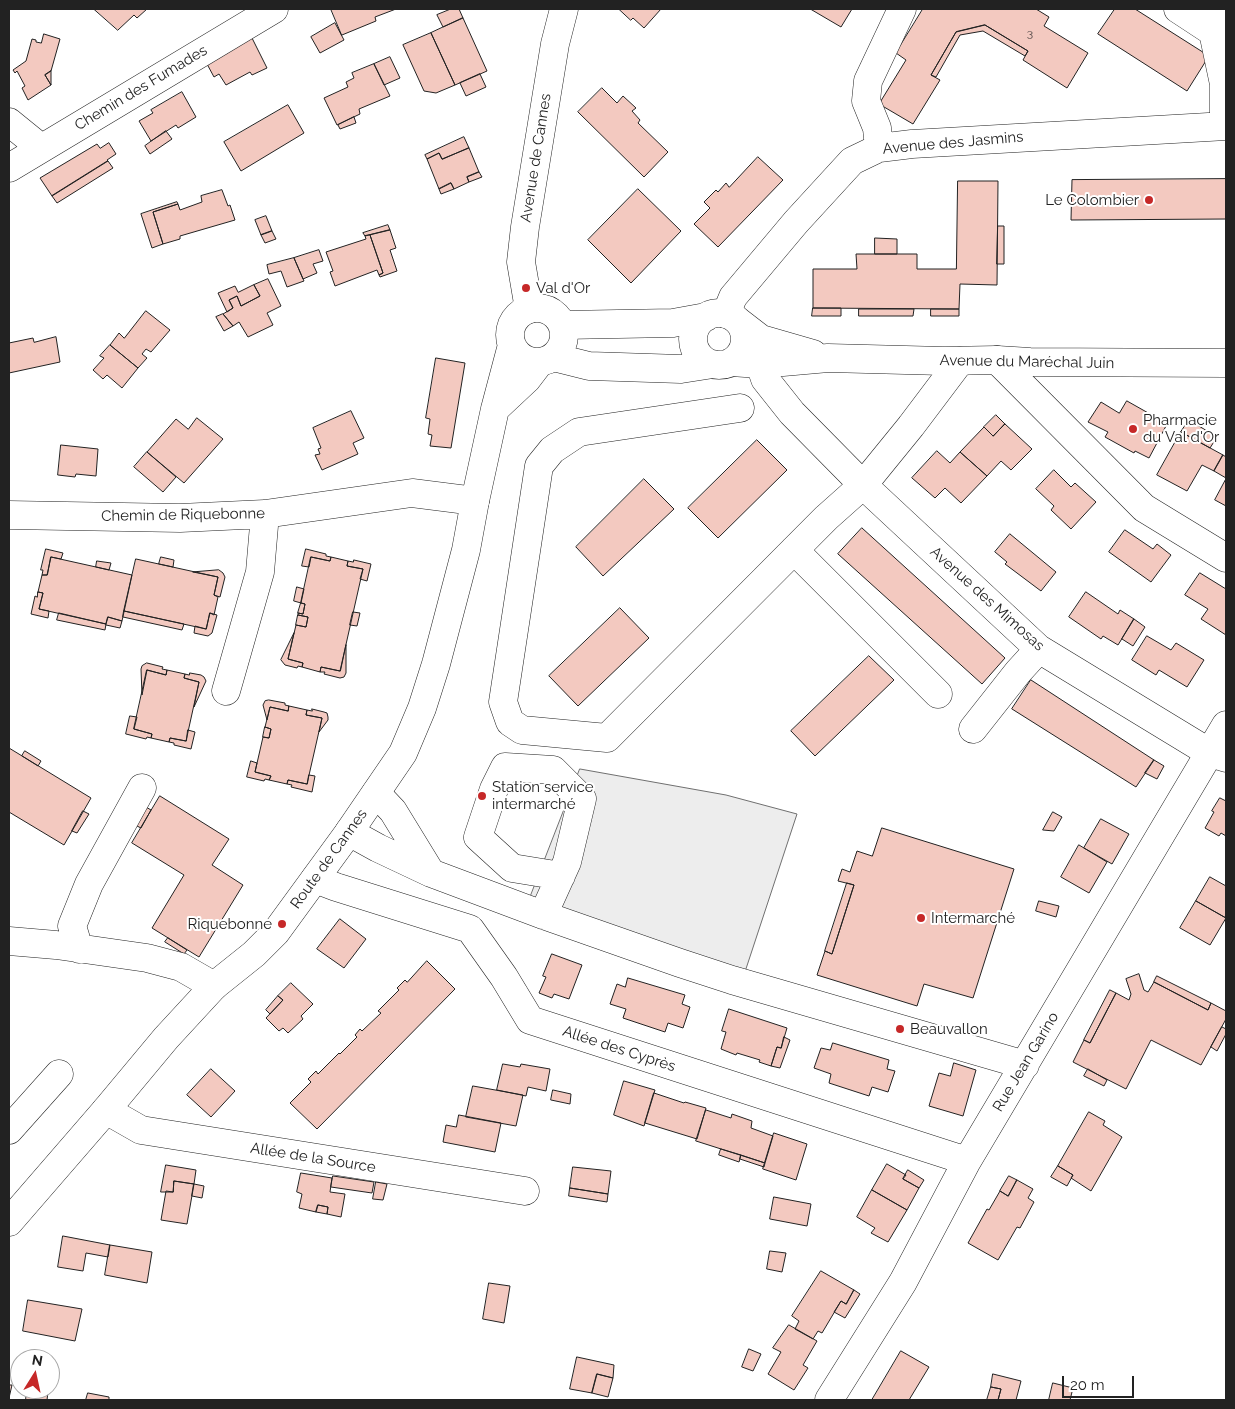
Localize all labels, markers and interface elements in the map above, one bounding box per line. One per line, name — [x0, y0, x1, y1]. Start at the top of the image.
house number: 3 — [1027, 26, 1033, 40]
street label: Chemin des Fumades — [72, 41, 210, 135]
street label: Avenue de Cannes — [517, 92, 555, 224]
street label: Avenue des Jasmins — [882, 128, 1024, 158]
place label: Le Colombier — [1045, 191, 1139, 209]
marker: Le Colombier — [1143, 194, 1155, 206]
place label: Val d'Or — [536, 279, 590, 297]
marker: Val d'Or — [520, 282, 532, 294]
street label: Avenue du Maréchal Juin — [939, 351, 1115, 373]
place label: Pharmacie du Val d'Or — [1143, 411, 1219, 446]
marker: Pharmacie du Val d'Or — [1127, 423, 1139, 435]
street label: Chemin de Riquebonne — [101, 505, 265, 525]
street label: Avenue des Mimosas — [926, 543, 1048, 655]
place label: Station service intermarché — [492, 778, 593, 813]
marker: Station service intermarché — [476, 790, 488, 802]
street label: Route de Cannes — [287, 806, 371, 912]
place label: Intermarché — [931, 909, 1015, 927]
marker: Intermarché — [915, 912, 927, 924]
place label: Riquebonne — [188, 915, 272, 933]
marker: Riquebonne — [276, 918, 288, 930]
street label: Rue Jean Garino — [989, 1009, 1063, 1115]
place label: Beauvallon — [910, 1020, 988, 1038]
street label: Allée des Cyprès — [560, 1022, 678, 1076]
marker: Beauvallon — [894, 1023, 906, 1035]
street label: Allée de la Source — [249, 1139, 377, 1177]
north arrow — [10, 1349, 60, 1399]
text: N — [31, 1351, 44, 1369]
scale bar — [1065, 1366, 1138, 1398]
text: 20 m — [1070, 1376, 1105, 1394]

